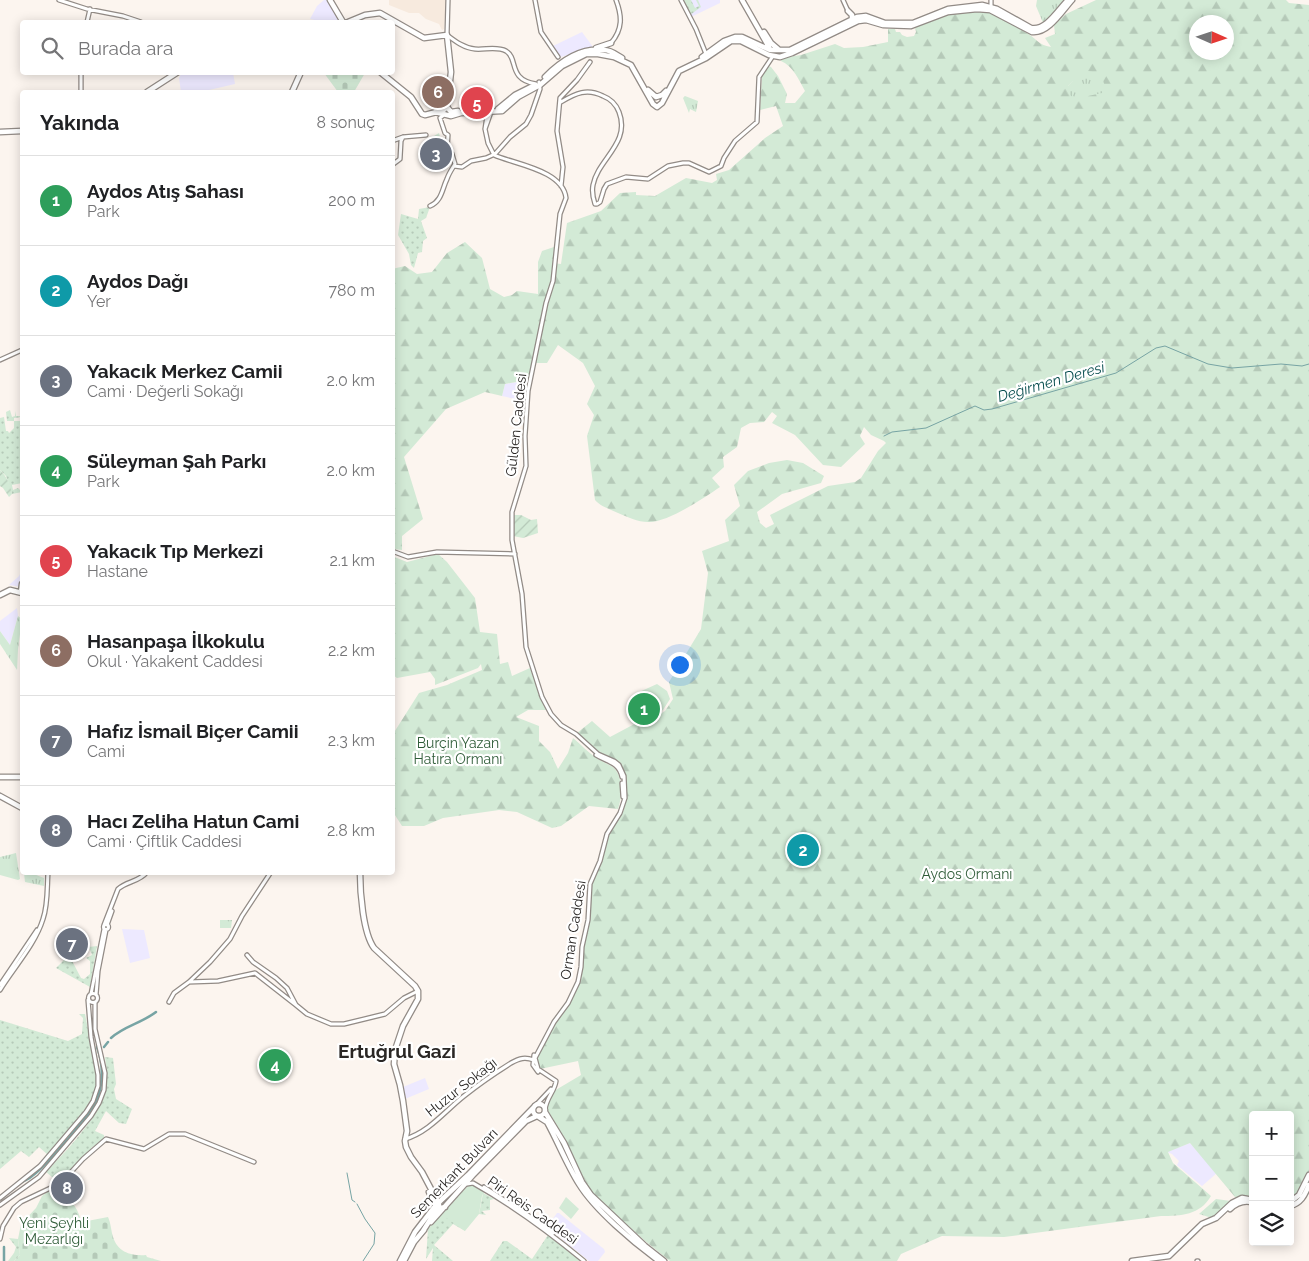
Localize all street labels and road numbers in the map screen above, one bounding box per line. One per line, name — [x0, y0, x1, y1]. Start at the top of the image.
street label: Gülden Caddesi — [503, 373, 529, 477]
street label: Orman Caddesi — [557, 879, 589, 981]
street label: Huzur Sokağı — [422, 1054, 500, 1120]
street label: Semerkant Bulvarı — [407, 1125, 501, 1221]
street label: Piri Reis Caddesi — [485, 1173, 581, 1247]

